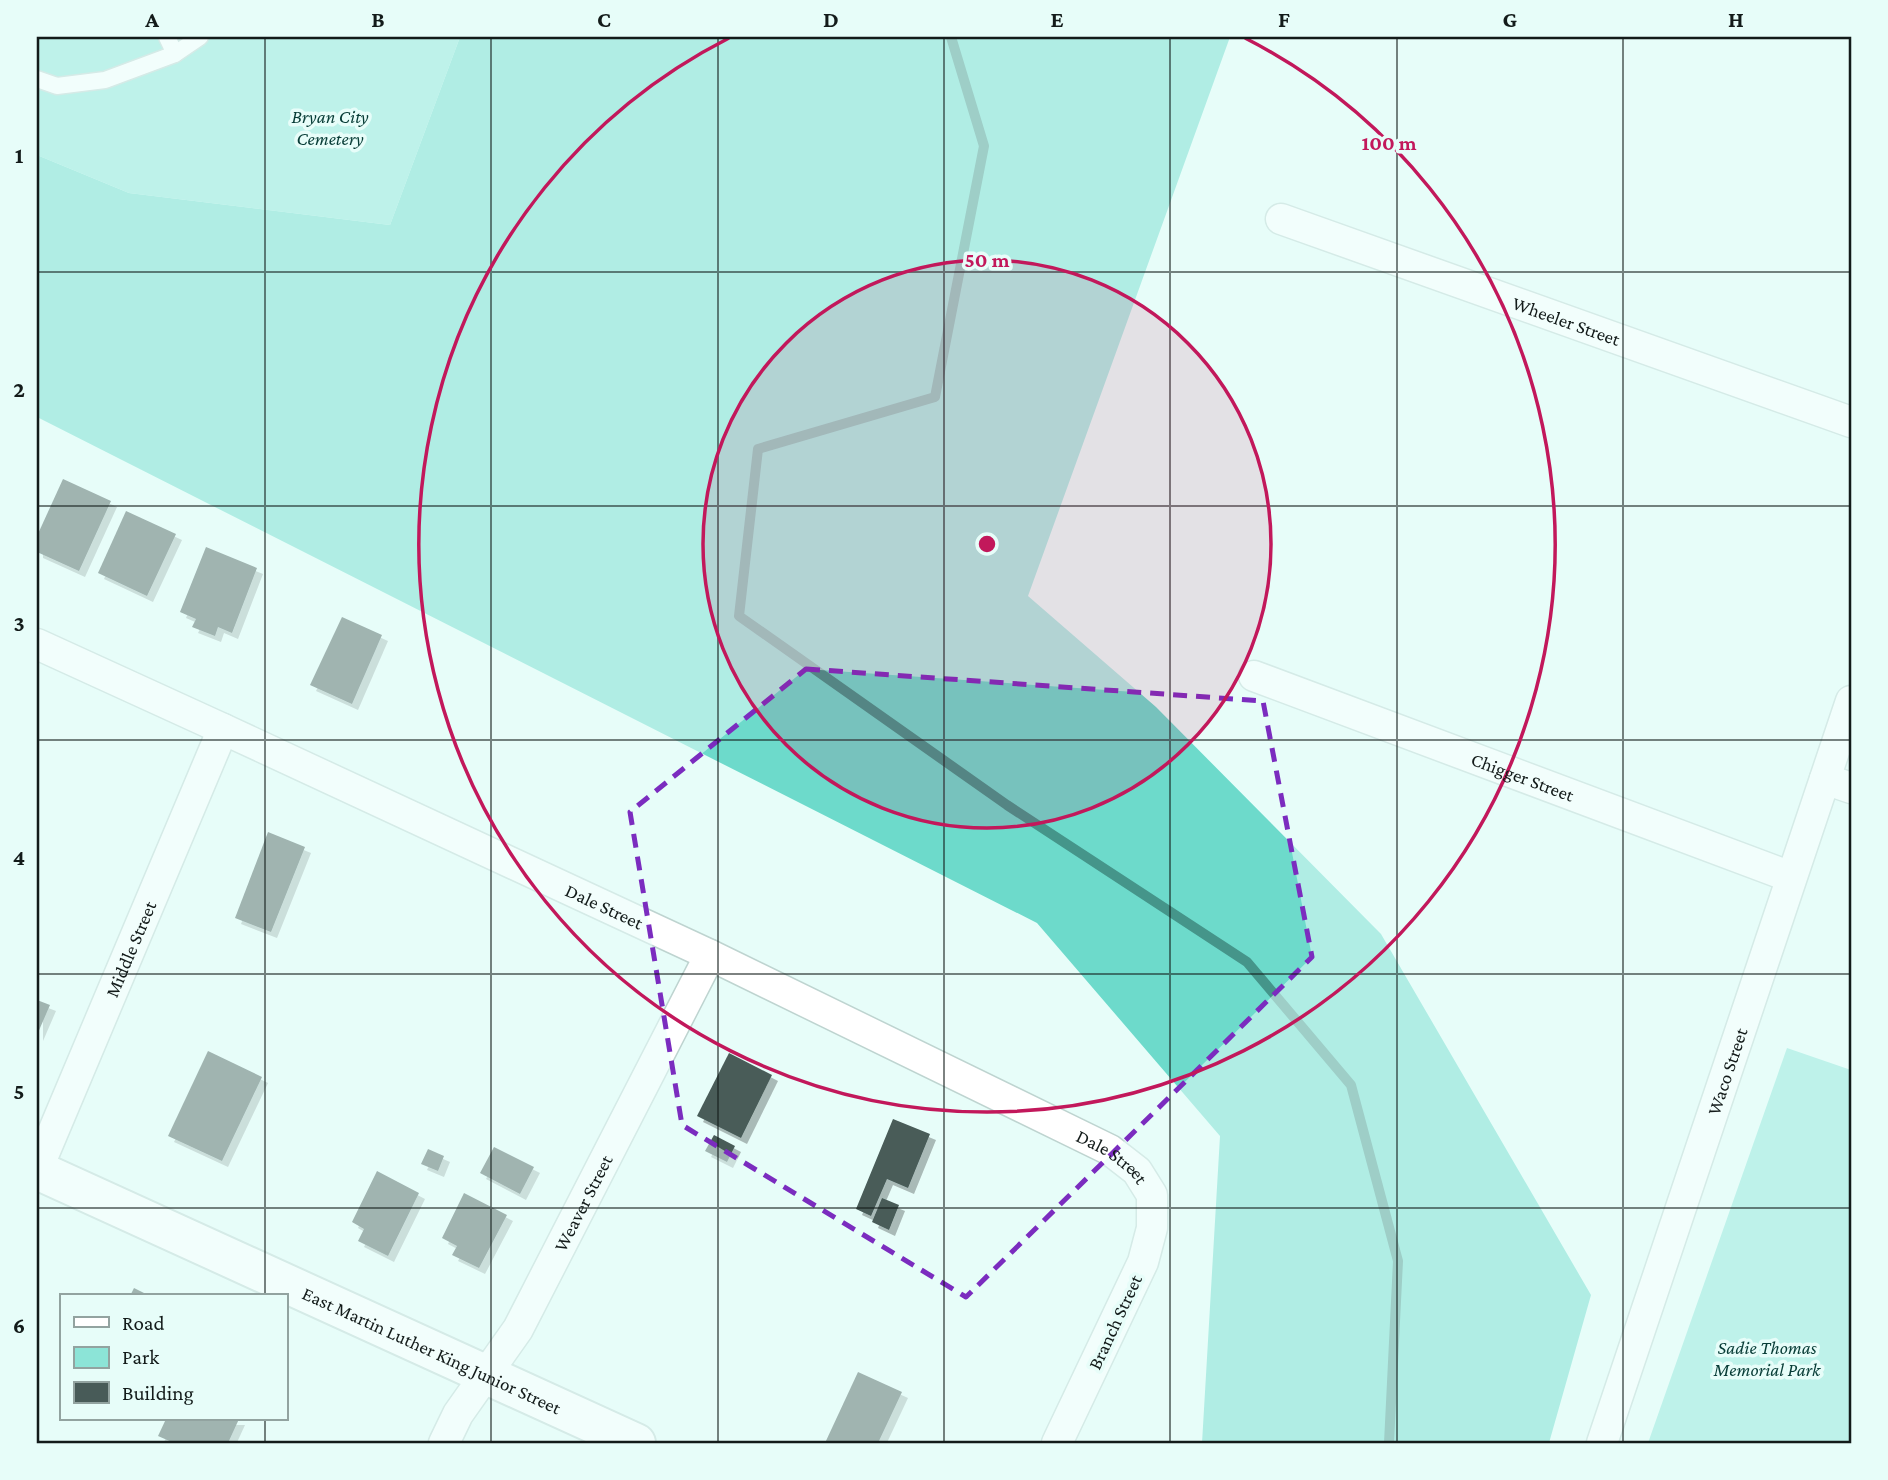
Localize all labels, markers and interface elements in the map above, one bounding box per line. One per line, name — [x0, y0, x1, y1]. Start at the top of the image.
text: A — [144, 6, 159, 32]
text: B — [371, 6, 385, 32]
text: C — [597, 6, 611, 32]
text: D — [823, 6, 839, 32]
text: E — [1050, 6, 1064, 32]
text: F — [1278, 6, 1290, 32]
text: G — [1503, 6, 1518, 32]
text: H — [1728, 6, 1744, 32]
park label: Bryan City Cemetery — [291, 106, 369, 149]
text: 100 m — [1361, 131, 1417, 155]
text: 1 — [15, 142, 24, 168]
text: 50 m — [965, 248, 1010, 272]
street label: Wheeler Street — [1510, 292, 1624, 350]
text: 2 — [13, 376, 25, 402]
centre of rings — [975, 532, 999, 556]
text: 3 — [13, 610, 25, 636]
street label: Chigger Street — [1469, 748, 1578, 806]
text: 4 — [13, 844, 25, 870]
street label: Dale Street — [562, 879, 647, 933]
street label: Middle Street — [101, 897, 160, 1000]
street label: Waco Street — [1702, 1024, 1751, 1118]
text: 5 — [13, 1078, 25, 1104]
street label: Dale Street — [1073, 1125, 1153, 1188]
street label: Weaver Street — [549, 1151, 617, 1255]
street label: Branch Street — [1084, 1271, 1146, 1373]
street label: East Martin Luther King Junior Street — [299, 1282, 565, 1418]
legend — [60, 1294, 287, 1420]
text: Road — [122, 1311, 165, 1335]
text: 6 — [13, 1312, 25, 1338]
park label: Sadie Thomas Memorial Park — [1713, 1337, 1821, 1380]
text: Park — [122, 1345, 159, 1369]
text: Building — [122, 1381, 194, 1405]

